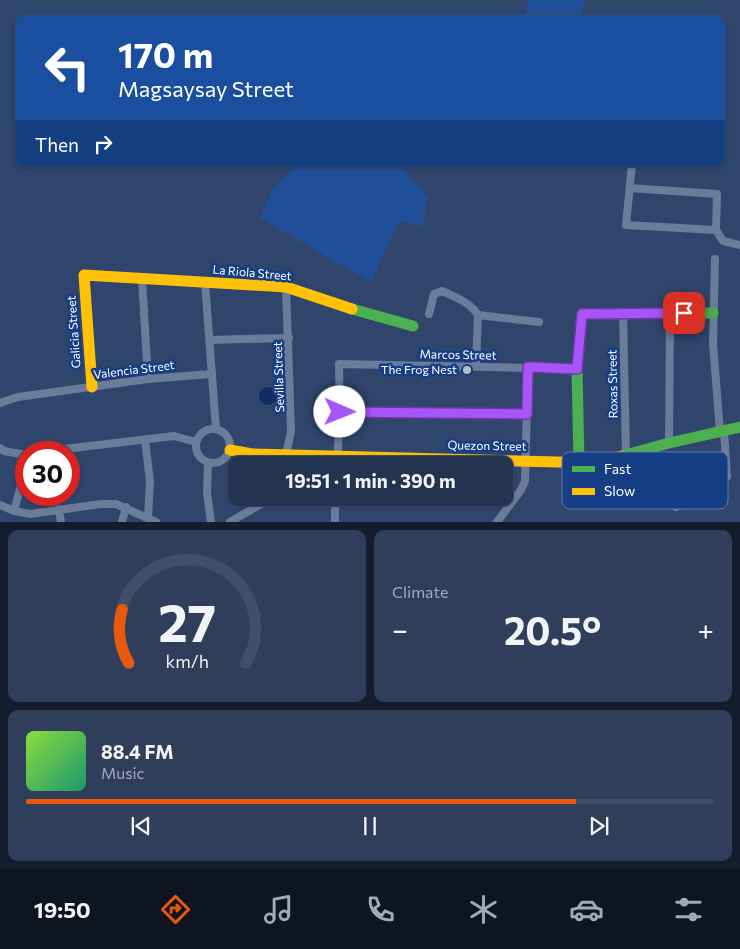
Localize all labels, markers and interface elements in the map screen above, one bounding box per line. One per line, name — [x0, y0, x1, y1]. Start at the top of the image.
text: 170 m — [118, 32, 213, 75]
icon: left — [35, 35, 100, 100]
text: Magsaysay Street — [118, 75, 294, 102]
icon: right — [89, 130, 117, 158]
text: Then — [35, 133, 79, 156]
street label: La Riola Street — [212, 262, 292, 282]
pin — [663, 292, 705, 334]
street label: Galicia Street — [63, 295, 83, 369]
icon: arrive — [670, 299, 698, 327]
street label: Sevilla Street — [270, 341, 286, 413]
street label: Marcos Street — [419, 346, 497, 362]
street label: Roxas Street — [604, 349, 620, 419]
street label: Valencia Street — [93, 357, 175, 381]
place label: The Frog Nest — [381, 362, 457, 376]
marker: The Frog Nest — [461, 364, 473, 376]
position arrow — [313, 385, 365, 437]
street label: Quezon Street — [447, 437, 527, 453]
speed limit sign: 30 — [15, 441, 80, 506]
legend — [562, 452, 728, 509]
text: Fast — [604, 460, 631, 477]
text: 19:51 · 1 min · 390 m — [285, 469, 456, 492]
text: Slow — [604, 482, 635, 499]
text: Climate — [392, 582, 448, 601]
text: 27 — [158, 589, 216, 653]
text: 20.5° — [504, 606, 601, 653]
text: − — [392, 612, 408, 646]
text: + — [698, 612, 714, 646]
text: km/h — [165, 650, 209, 672]
text: 88.4 FM — [101, 740, 174, 763]
text: Music — [101, 763, 145, 782]
icon: previous — [127, 812, 155, 840]
icon: pause — [356, 812, 384, 840]
icon: next — [585, 812, 613, 840]
icon: directions — [158, 892, 193, 927]
icon: music — [261, 892, 296, 927]
icon: phone — [363, 892, 398, 927]
icon: climate — [466, 892, 501, 927]
icon: car — [569, 892, 604, 927]
icon: filters — [671, 892, 706, 927]
text: 19:50 — [34, 896, 91, 923]

